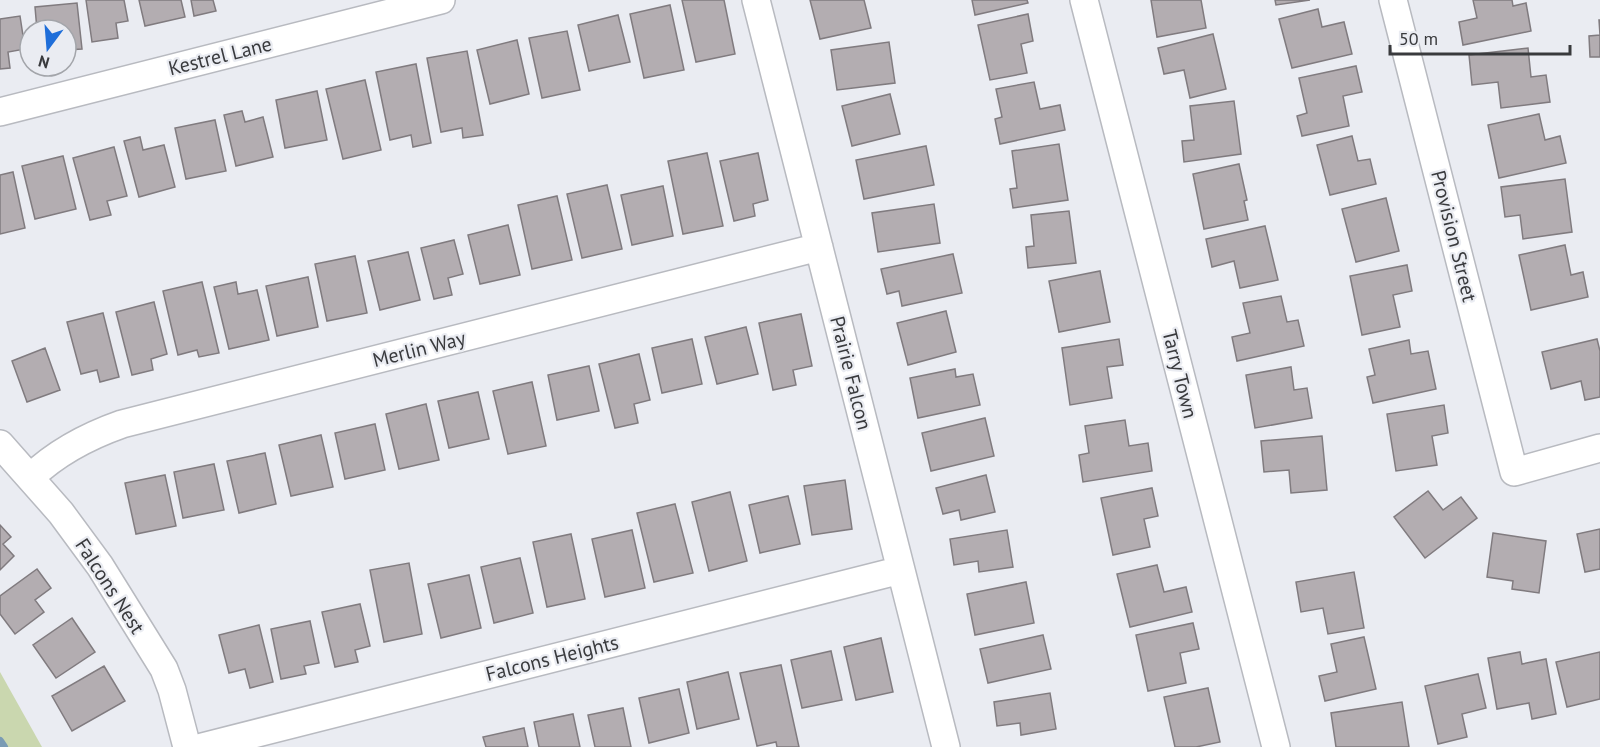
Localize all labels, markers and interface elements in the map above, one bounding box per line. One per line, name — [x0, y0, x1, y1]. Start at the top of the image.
north arrow — [18, 18, 78, 78]
scale bar — [1390, 18, 1570, 56]
text: 50 m — [1399, 27, 1438, 50]
street label: Kestrel Lane — [166, 31, 274, 81]
text: N — [36, 51, 52, 73]
street label: Provision Street — [1425, 168, 1483, 305]
street label: Prairie Falcon — [824, 313, 878, 433]
street label: Merlin Way — [370, 325, 469, 373]
street label: Tarry Town — [1156, 327, 1204, 421]
street label: Falcons Nest — [69, 533, 151, 639]
street label: Falcons Heights — [483, 629, 621, 687]

